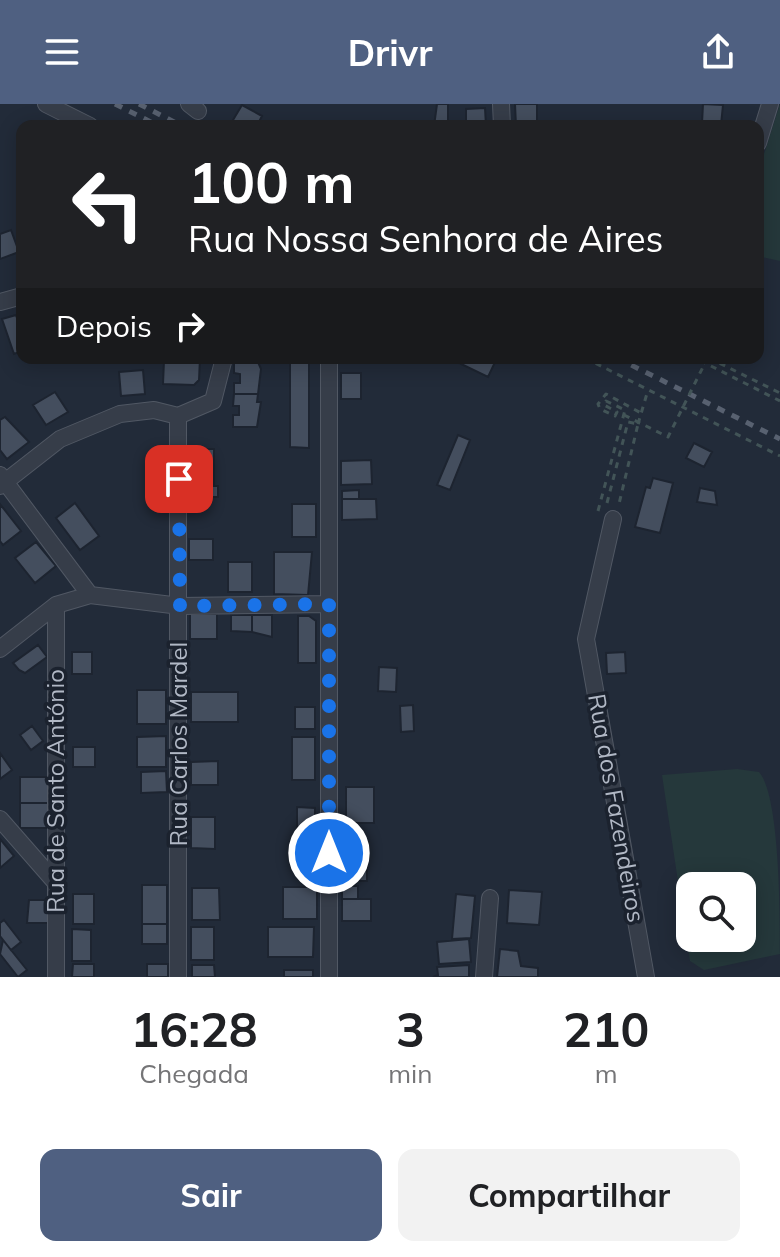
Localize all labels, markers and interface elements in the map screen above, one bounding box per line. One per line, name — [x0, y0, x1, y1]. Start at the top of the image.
icon: menu — [40, 30, 84, 74]
text: Drivr — [348, 30, 432, 75]
icon: share — [696, 30, 740, 74]
text: 100 m — [188, 147, 355, 217]
icon: left — [56, 152, 160, 256]
text: Rua Nossa Senhora de Aires — [188, 216, 663, 261]
icon: right — [168, 304, 212, 348]
text: Depois — [56, 307, 152, 345]
pin — [145, 445, 213, 513]
icon: arrive — [157, 457, 201, 501]
street label: Rua Carlos Mardel — [163, 642, 193, 846]
street label: Rua de Santo António — [40, 669, 70, 913]
street label: Rua dos Fazendeiros — [582, 691, 652, 924]
position arrow — [287, 811, 371, 895]
map controls — [676, 872, 756, 952]
button: search — [676, 872, 756, 952]
text: 16:28 — [131, 999, 258, 1059]
text: 3 — [396, 999, 425, 1059]
text: 210 — [563, 999, 649, 1059]
text: Chegada — [139, 1057, 249, 1090]
text: min — [388, 1057, 432, 1090]
text: m — [595, 1057, 618, 1090]
button: Sair — [40, 1149, 382, 1241]
button: Compartilhar — [398, 1149, 740, 1241]

